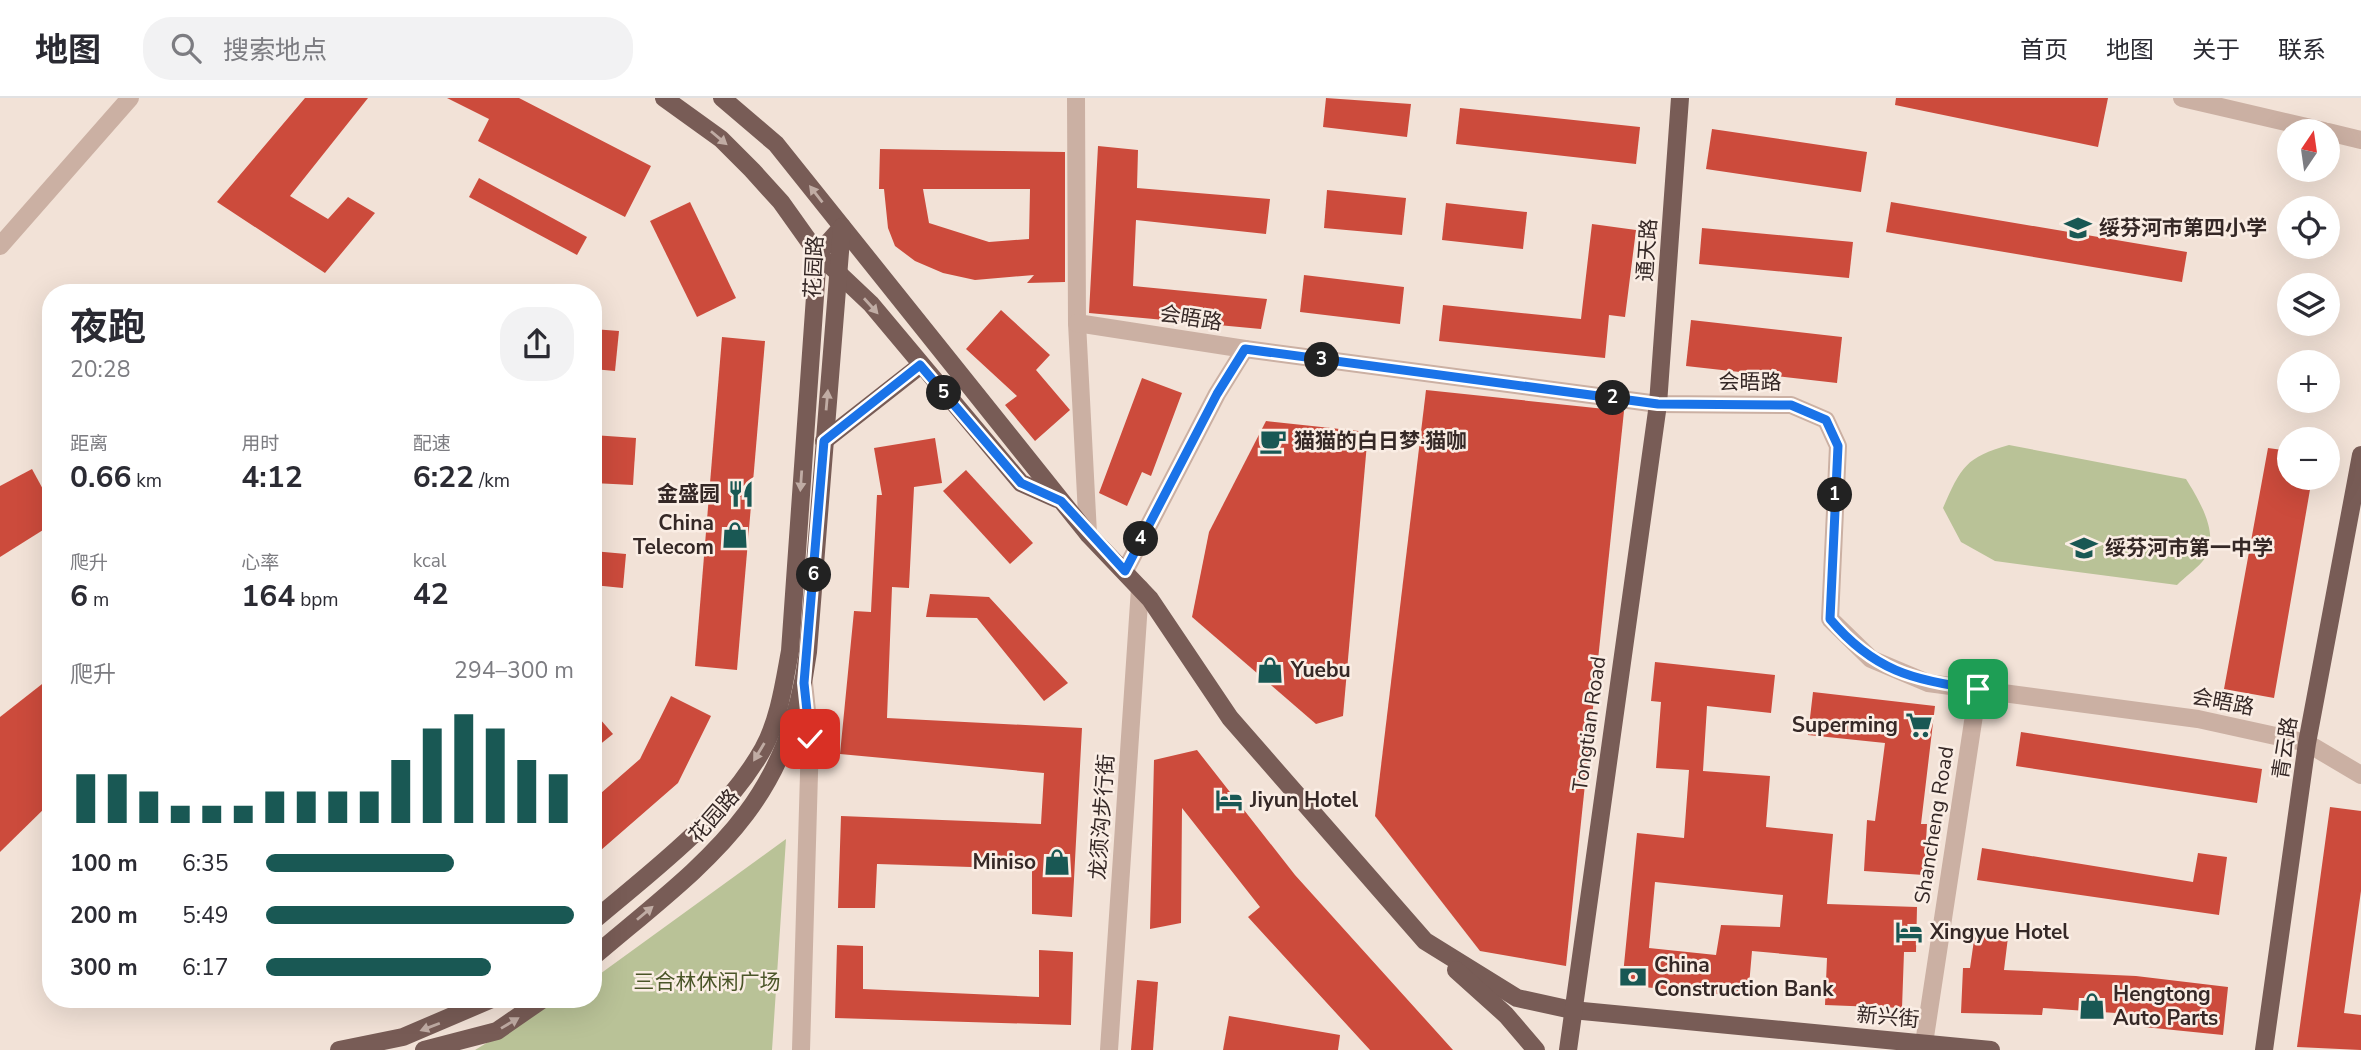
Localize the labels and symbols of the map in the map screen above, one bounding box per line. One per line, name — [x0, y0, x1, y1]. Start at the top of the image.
north arrow — [2277, 119, 2340, 182]
one-way arrow — [710, 130, 728, 146]
one-way arrow — [810, 185, 824, 203]
school or university icon: 绥芬河市第四小学 — [2063, 213, 2093, 243]
place label: 绥芬河市第四小学 — [2099, 214, 2267, 242]
street label: 通天路 — [1631, 218, 1663, 282]
street label: 花园路 — [798, 235, 830, 299]
one-way arrow — [863, 297, 879, 314]
street label: 会晤路 — [1158, 299, 1224, 337]
pin: 3 — [1304, 342, 1340, 378]
street label: 会晤路 — [1719, 368, 1782, 396]
pin: 5 — [926, 376, 962, 410]
pin: 2 — [1596, 380, 1630, 416]
one-way arrow — [822, 389, 833, 411]
cafe icon: 猫猫的白日梦·猫咖 — [1258, 426, 1288, 456]
place label: 猫猫的白日梦·猫咖 — [1294, 427, 1467, 455]
one-way arrow — [795, 470, 806, 492]
pin: 1 — [1818, 478, 1853, 512]
restaurant icon: 金盛园 — [726, 479, 756, 509]
place label: 金盛园 — [657, 480, 720, 508]
place label: China Telecom — [633, 509, 714, 561]
shop icon: China Telecom — [720, 520, 750, 550]
pin: 4 — [1124, 522, 1158, 556]
school or university icon: 绥芬河市第一中学 — [2069, 533, 2099, 563]
place label: 绥芬河市第一中学 — [2105, 534, 2273, 562]
pin: 6 — [796, 558, 832, 592]
street label: Tongtian Road — [1566, 654, 1612, 794]
shop icon: Yuebu — [1255, 655, 1285, 685]
place label: Yuebu — [1290, 656, 1351, 684]
pin — [1948, 659, 2008, 719]
street label: 会晤路 — [2189, 682, 2257, 722]
pin — [780, 709, 840, 769]
supermarket icon: Superming — [1904, 710, 1934, 740]
place label: Superming — [1792, 711, 1898, 739]
street label: 青云路 — [2266, 715, 2304, 781]
one-way arrow — [753, 743, 766, 762]
street label: Shancheng Road — [1908, 744, 1960, 906]
street label: 龙须沟步行街 — [1084, 753, 1120, 881]
street label: 花园路 — [683, 783, 745, 849]
hotel icon: Jiyun Hotel — [1214, 785, 1244, 815]
place label: Jiyun Hotel — [1249, 786, 1359, 814]
shop icon: Miniso — [1042, 847, 1072, 877]
place label: Miniso — [972, 848, 1036, 876]
one-way arrow — [637, 906, 654, 921]
hotel icon: Xingyue Hotel — [1894, 917, 1924, 947]
place label: Xingyue Hotel — [1929, 918, 2069, 946]
place label: China Construction Bank — [1654, 951, 1834, 1003]
bank icon: China Construction Bank — [1618, 962, 1648, 992]
park label: 三合林休闲广场 — [634, 968, 781, 996]
place label: Hengtong Auto Parts — [2113, 980, 2218, 1032]
shop icon: Hengtong Auto Parts — [2077, 991, 2107, 1021]
street label: 新兴街 — [1855, 1000, 1921, 1034]
one-way arrow — [500, 1017, 519, 1030]
one-way arrow — [420, 1021, 441, 1032]

